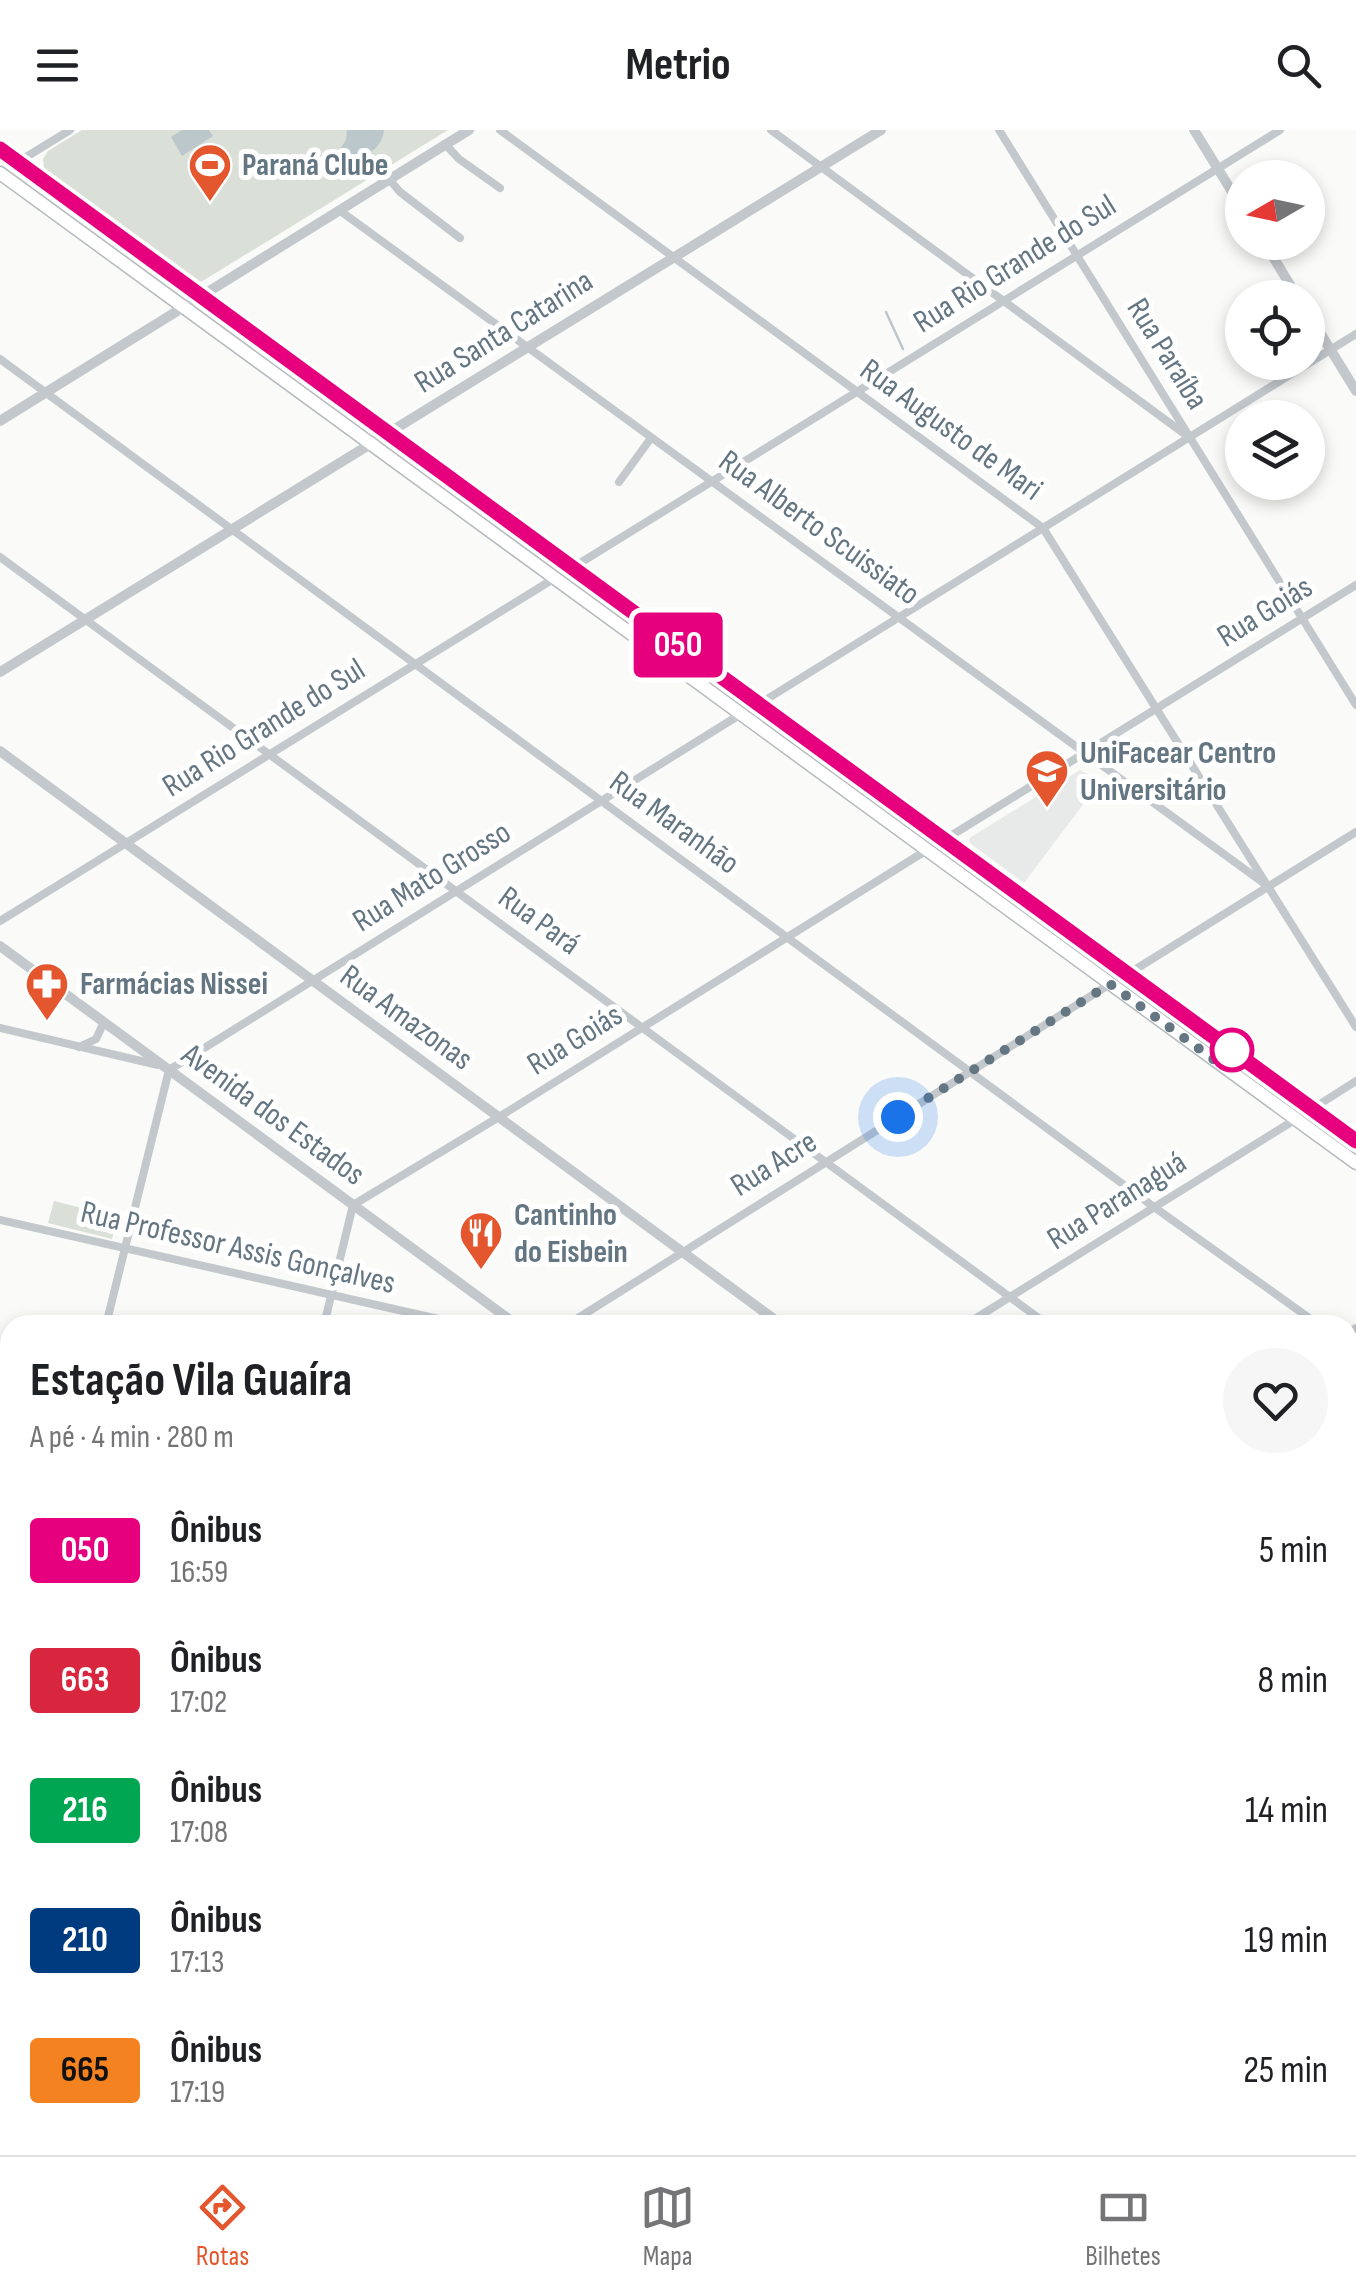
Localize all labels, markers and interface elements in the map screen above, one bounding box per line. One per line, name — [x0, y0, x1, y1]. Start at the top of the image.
icon: menu — [30, 38, 85, 93]
text: Metrio — [625, 38, 731, 93]
icon: search — [1271, 38, 1326, 93]
sports icon: Paraná Clube — [187, 142, 233, 203]
place label: Paraná Clube — [242, 146, 389, 185]
north arrow — [1225, 160, 1325, 260]
map controls — [1225, 160, 1325, 500]
street label: Rua Rio Grande do Sul — [907, 186, 1123, 342]
street label: Rua Santa Catarina — [408, 262, 600, 402]
button: locate — [1225, 280, 1325, 380]
street label: Rua Paraíba — [1118, 291, 1216, 417]
street label: Rua Augusto de Mari — [852, 351, 1050, 509]
button: layers — [1225, 400, 1325, 500]
street label: Rua Alberto Scuissiato — [711, 442, 927, 614]
street label: Rua Goiás — [1210, 568, 1320, 656]
line badge: 050 — [620, 612, 736, 678]
text: 050 — [654, 624, 702, 667]
street label: Rua Rio Grande do Sul — [156, 650, 372, 806]
place label: UniFacear Centro Universitário — [1080, 734, 1276, 810]
school or university icon: UniFacear Centro Universitário — [1024, 748, 1070, 809]
street label: Rua Maranhão — [602, 763, 746, 883]
street label: Rua Mato Grosso — [346, 813, 518, 941]
street label: Rua Pará — [490, 878, 588, 964]
street label: Rua Amazonas — [332, 957, 480, 1079]
pharmacy icon: Farmácias Nissei — [24, 961, 70, 1022]
place label: Farmácias Nissei — [80, 965, 268, 1004]
street label: Rua Goiás — [520, 996, 630, 1084]
unlabelled marker — [1211, 1029, 1253, 1071]
street label: Avenida dos Estados — [173, 1035, 372, 1194]
your location — [873, 1092, 923, 1142]
street label: Rua Acre — [724, 1123, 824, 1205]
street label: Rua Paranaguá — [1040, 1143, 1194, 1259]
street label: Rua Professor Assis Gonçalves — [77, 1193, 399, 1303]
place label: Cantinho do Eisbein — [514, 1196, 628, 1272]
restaurant icon: Cantinho do Eisbein — [458, 1210, 504, 1271]
button: heart — [1223, 1348, 1328, 1453]
text: Estação Vila Guaíra — [30, 1352, 352, 1409]
text: A pé · 4 min · 280 m — [30, 1418, 234, 1457]
text: Ônibus — [170, 1508, 262, 1553]
text: 5 min — [1259, 1528, 1328, 1573]
text: 050 — [61, 1529, 109, 1572]
text: 16:59 — [170, 1553, 228, 1592]
text: Ônibus — [170, 1638, 262, 1683]
text: 8 min — [1258, 1658, 1328, 1703]
text: 663 — [61, 1659, 109, 1702]
text: 17:02 — [170, 1683, 227, 1722]
text: Ônibus — [170, 1768, 262, 1813]
text: 14 min — [1245, 1788, 1328, 1833]
text: 216 — [62, 1789, 108, 1832]
text: 17:08 — [170, 1813, 228, 1852]
text: Ônibus — [170, 1898, 262, 1943]
text: 19 min — [1244, 1918, 1328, 1963]
text: 210 — [62, 1919, 108, 1962]
text: 17:13 — [170, 1943, 224, 1982]
text: Ônibus — [170, 2028, 262, 2073]
text: 25 min — [1243, 2048, 1328, 2093]
text: 665 — [61, 2049, 109, 2092]
text: 17:19 — [170, 2073, 225, 2112]
tab: Rotas — [195, 2180, 250, 2273]
tab: Mapa — [640, 2180, 695, 2273]
tab: Bilhetes — [1085, 2180, 1161, 2273]

